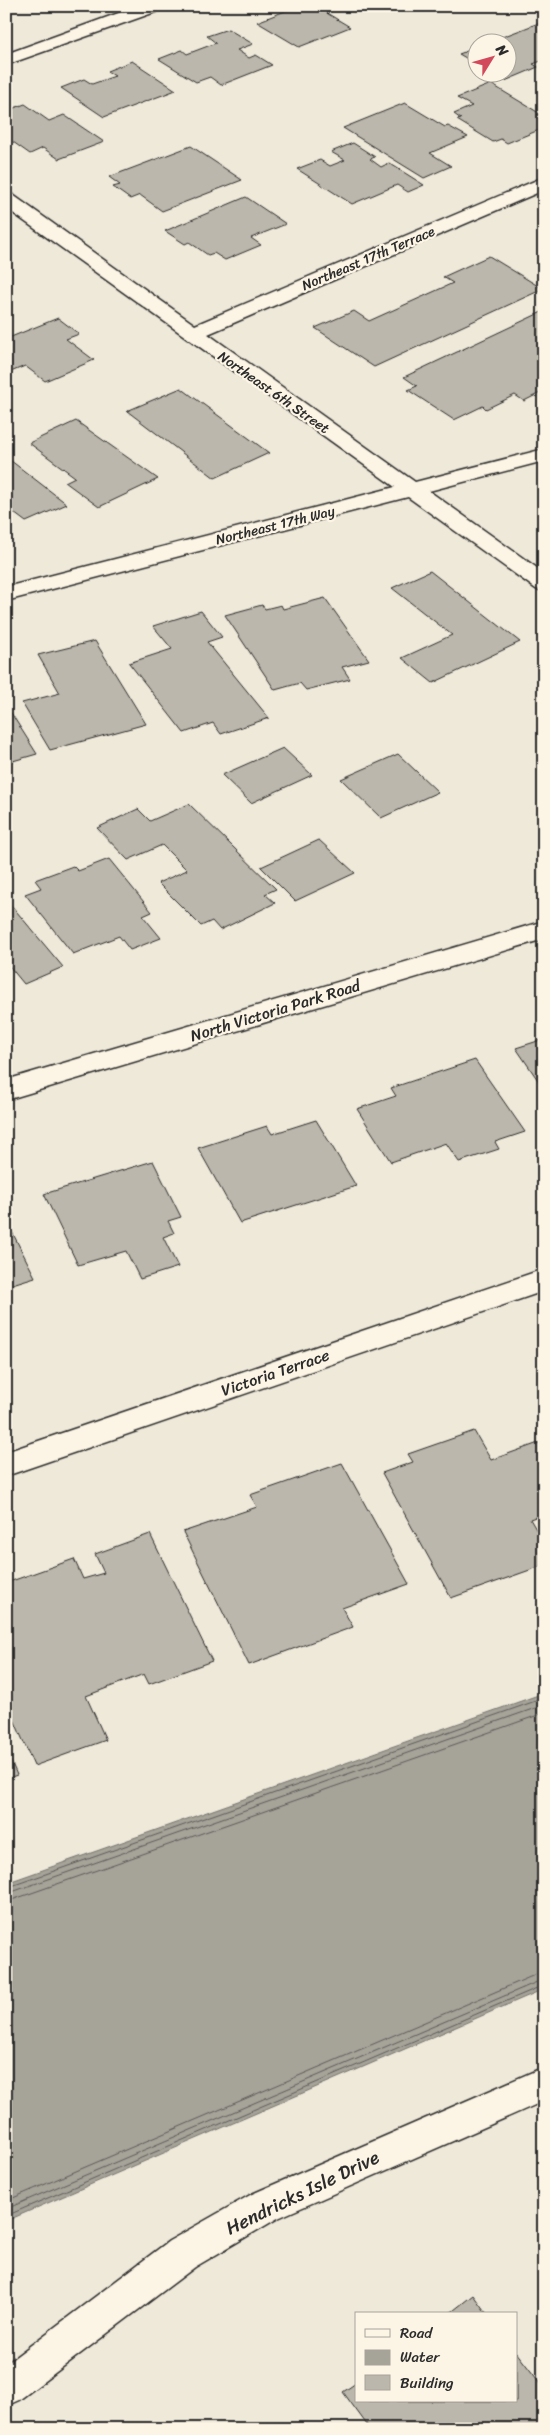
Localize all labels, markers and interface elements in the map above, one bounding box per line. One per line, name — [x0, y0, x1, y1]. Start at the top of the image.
north arrow — [468, 32, 518, 82]
text: N — [488, 38, 515, 62]
street label: Northeast 17th Terrace — [297, 219, 439, 298]
street label: Northeast 6th Street — [212, 344, 335, 441]
street label: Northeast 17th Way — [213, 498, 338, 552]
street label: North Victoria Park Road — [186, 970, 365, 1050]
street label: Victoria Terrace — [217, 1340, 333, 1405]
street label: Hendricks Isle Drive — [220, 2141, 385, 2244]
legend — [355, 2312, 518, 2402]
text: Road — [400, 2320, 433, 2346]
text: Water — [400, 2344, 440, 2370]
text: Building — [400, 2370, 454, 2396]

